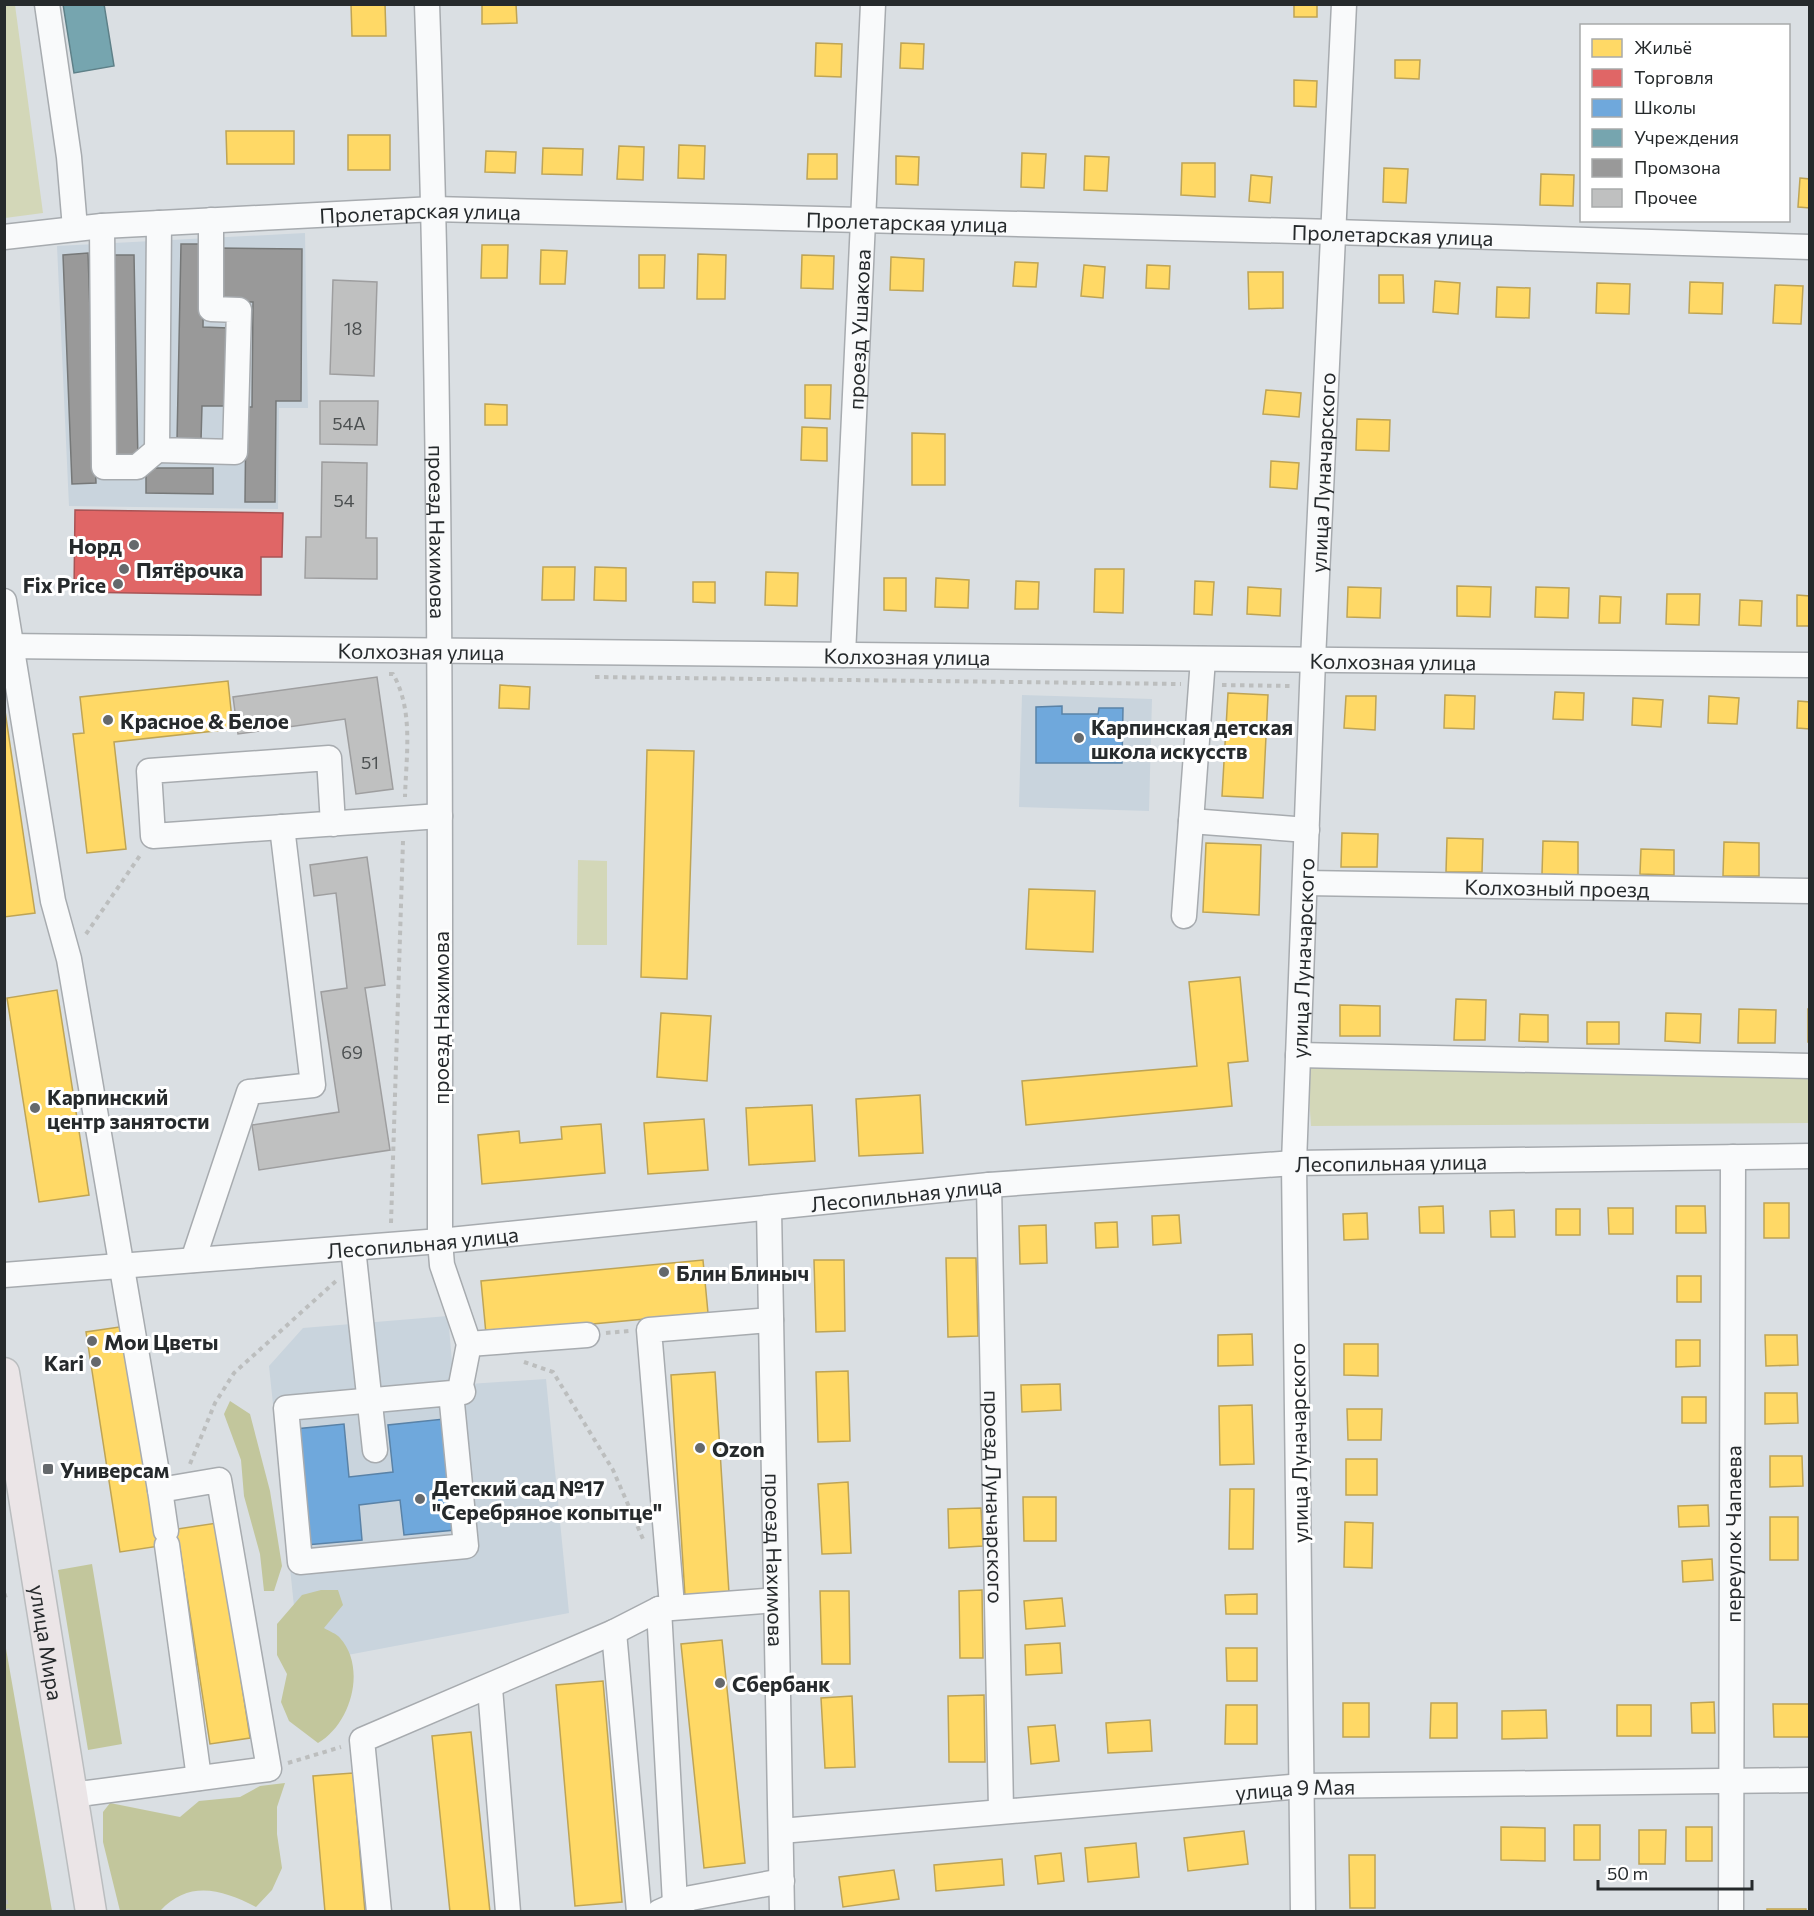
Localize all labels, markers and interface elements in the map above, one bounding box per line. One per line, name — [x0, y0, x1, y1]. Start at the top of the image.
legend — [1580, 24, 1790, 222]
text: Жильё — [1634, 36, 1692, 58]
text: Торговля — [1634, 66, 1713, 88]
text: Школы — [1634, 96, 1696, 118]
text: Учреждения — [1634, 126, 1739, 148]
text: Промзона — [1634, 156, 1721, 178]
text: Прочее — [1634, 186, 1697, 208]
street label: Пролетарская улица — [319, 196, 521, 227]
street label: Пролетарская улица — [806, 206, 1008, 236]
street label: Пролетарская улица — [1291, 218, 1494, 250]
street label: проезд Ушакова — [842, 248, 874, 410]
house number: 18 — [344, 317, 362, 339]
street label: улица Луначарского — [1305, 372, 1339, 573]
house number: 54А — [332, 412, 366, 434]
street label: проезд Нахимова — [425, 445, 452, 619]
house number: 54 — [333, 489, 355, 511]
place label: Норд — [68, 533, 122, 558]
marker: Норд — [127, 538, 141, 552]
place label: Пятёрочка — [136, 557, 244, 582]
marker: Пятёрочка — [117, 562, 131, 576]
place label: Fix Price — [23, 572, 106, 597]
marker: Fix Price — [111, 577, 125, 591]
street label: Колхозная улица — [337, 637, 504, 664]
street label: Колхозная улица — [823, 642, 990, 669]
street label: Колхозная улица — [1309, 647, 1476, 674]
place label: Красное & Белое — [120, 708, 289, 733]
marker: Красное & Белое — [101, 713, 115, 727]
place label: Карпинская детская школа искусств — [1091, 714, 1293, 763]
marker: Карпинская детская школа искусств — [1072, 731, 1086, 745]
house number: 51 — [361, 751, 379, 773]
street label: улица Луначарского — [1285, 857, 1318, 1059]
street label: Колхозный проезд — [1464, 873, 1650, 901]
street label: проезд Нахимова — [428, 931, 453, 1105]
house number: 69 — [341, 1041, 363, 1063]
place label: Карпинский центр занятости — [47, 1084, 210, 1133]
marker: Карпинский центр занятости — [28, 1101, 42, 1115]
street label: Лесопильная улица — [1295, 1148, 1487, 1175]
street label: Лесопильная улица — [809, 1172, 1003, 1216]
street label: Лесопильная улица — [326, 1221, 520, 1262]
place label: Блин Блиныч — [676, 1260, 809, 1285]
marker: Блин Блиныч — [657, 1265, 671, 1279]
place label: Мои Цветы — [104, 1329, 218, 1354]
marker: Мои Цветы — [85, 1334, 99, 1348]
street label: улица Луначарского — [1284, 1343, 1312, 1543]
place label: Kari — [44, 1350, 84, 1375]
marker: Kari — [89, 1355, 103, 1369]
street label: проезд Луначарского — [980, 1390, 1010, 1604]
place label: Ozon — [712, 1436, 765, 1461]
marker: Ozon — [693, 1441, 707, 1455]
street label: переулок Чапаева — [1719, 1445, 1745, 1623]
place label: Универсам — [60, 1457, 169, 1482]
marker: Универсам — [41, 1462, 55, 1476]
street label: проезд Нахимова — [761, 1473, 790, 1647]
place label: Детский сад №17 "Серебряное копытце" — [432, 1475, 662, 1524]
marker: Детский сад №17 "Серебряное копытце" — [413, 1492, 427, 1506]
street label: улица Мира — [26, 1583, 69, 1702]
place label: Сбербанк — [732, 1671, 830, 1696]
marker: Сбербанк — [713, 1676, 727, 1690]
street label: улица 9 Мая — [1234, 1773, 1355, 1804]
scale bar — [1598, 1853, 1752, 1891]
text: 50 m — [1607, 1862, 1648, 1884]

